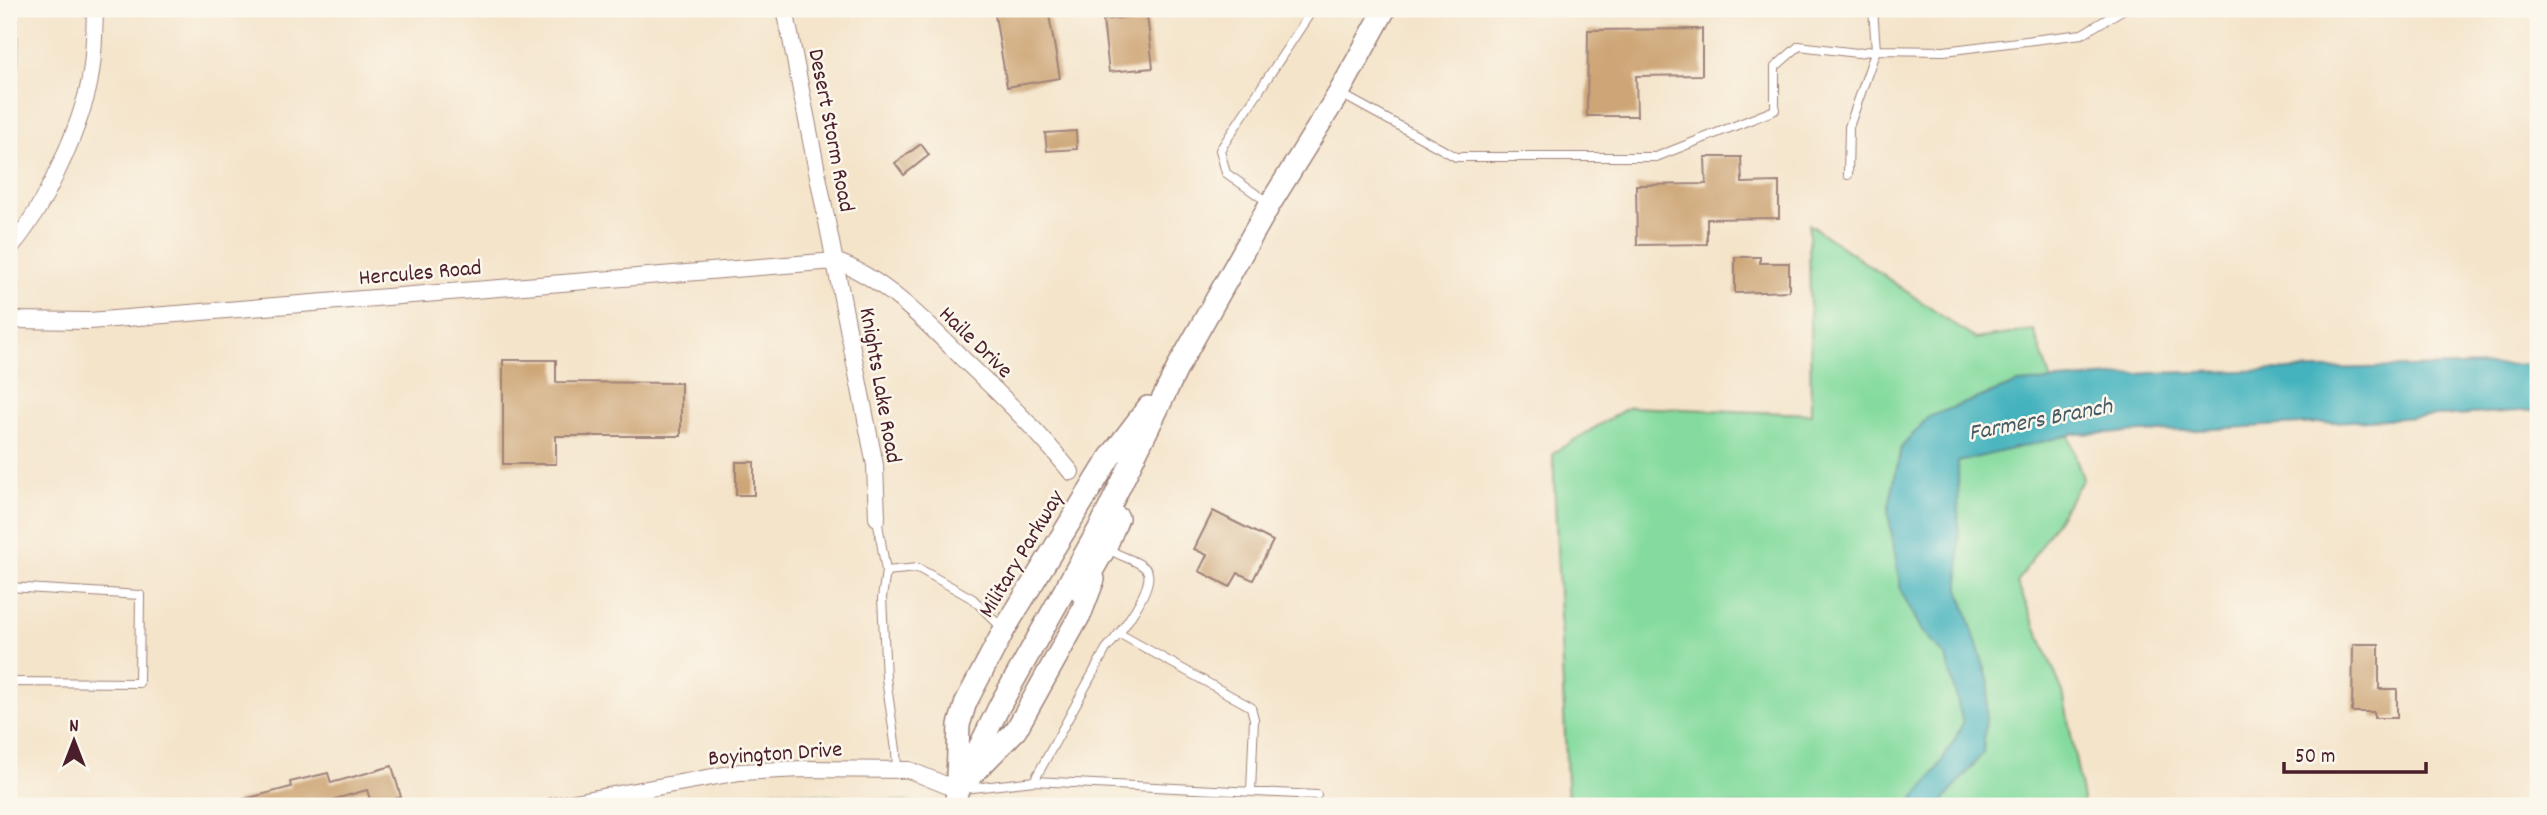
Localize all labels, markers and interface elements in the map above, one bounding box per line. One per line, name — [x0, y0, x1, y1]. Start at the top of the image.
street label: Desert Storm Road — [798, 46, 862, 215]
street label: Hercules Road — [358, 253, 483, 296]
street label: Haile Drive — [930, 300, 1019, 387]
street label: Knights Lake Road — [849, 305, 908, 466]
water label: Farmers Branch — [1966, 390, 2116, 452]
street label: Military Parkway — [972, 484, 1075, 625]
north arrow — [38, 706, 108, 776]
text: N — [69, 714, 79, 741]
scale bar — [2284, 731, 2426, 775]
street label: Boyington Drive — [707, 734, 843, 777]
text: 50 m — [2295, 743, 2335, 773]

